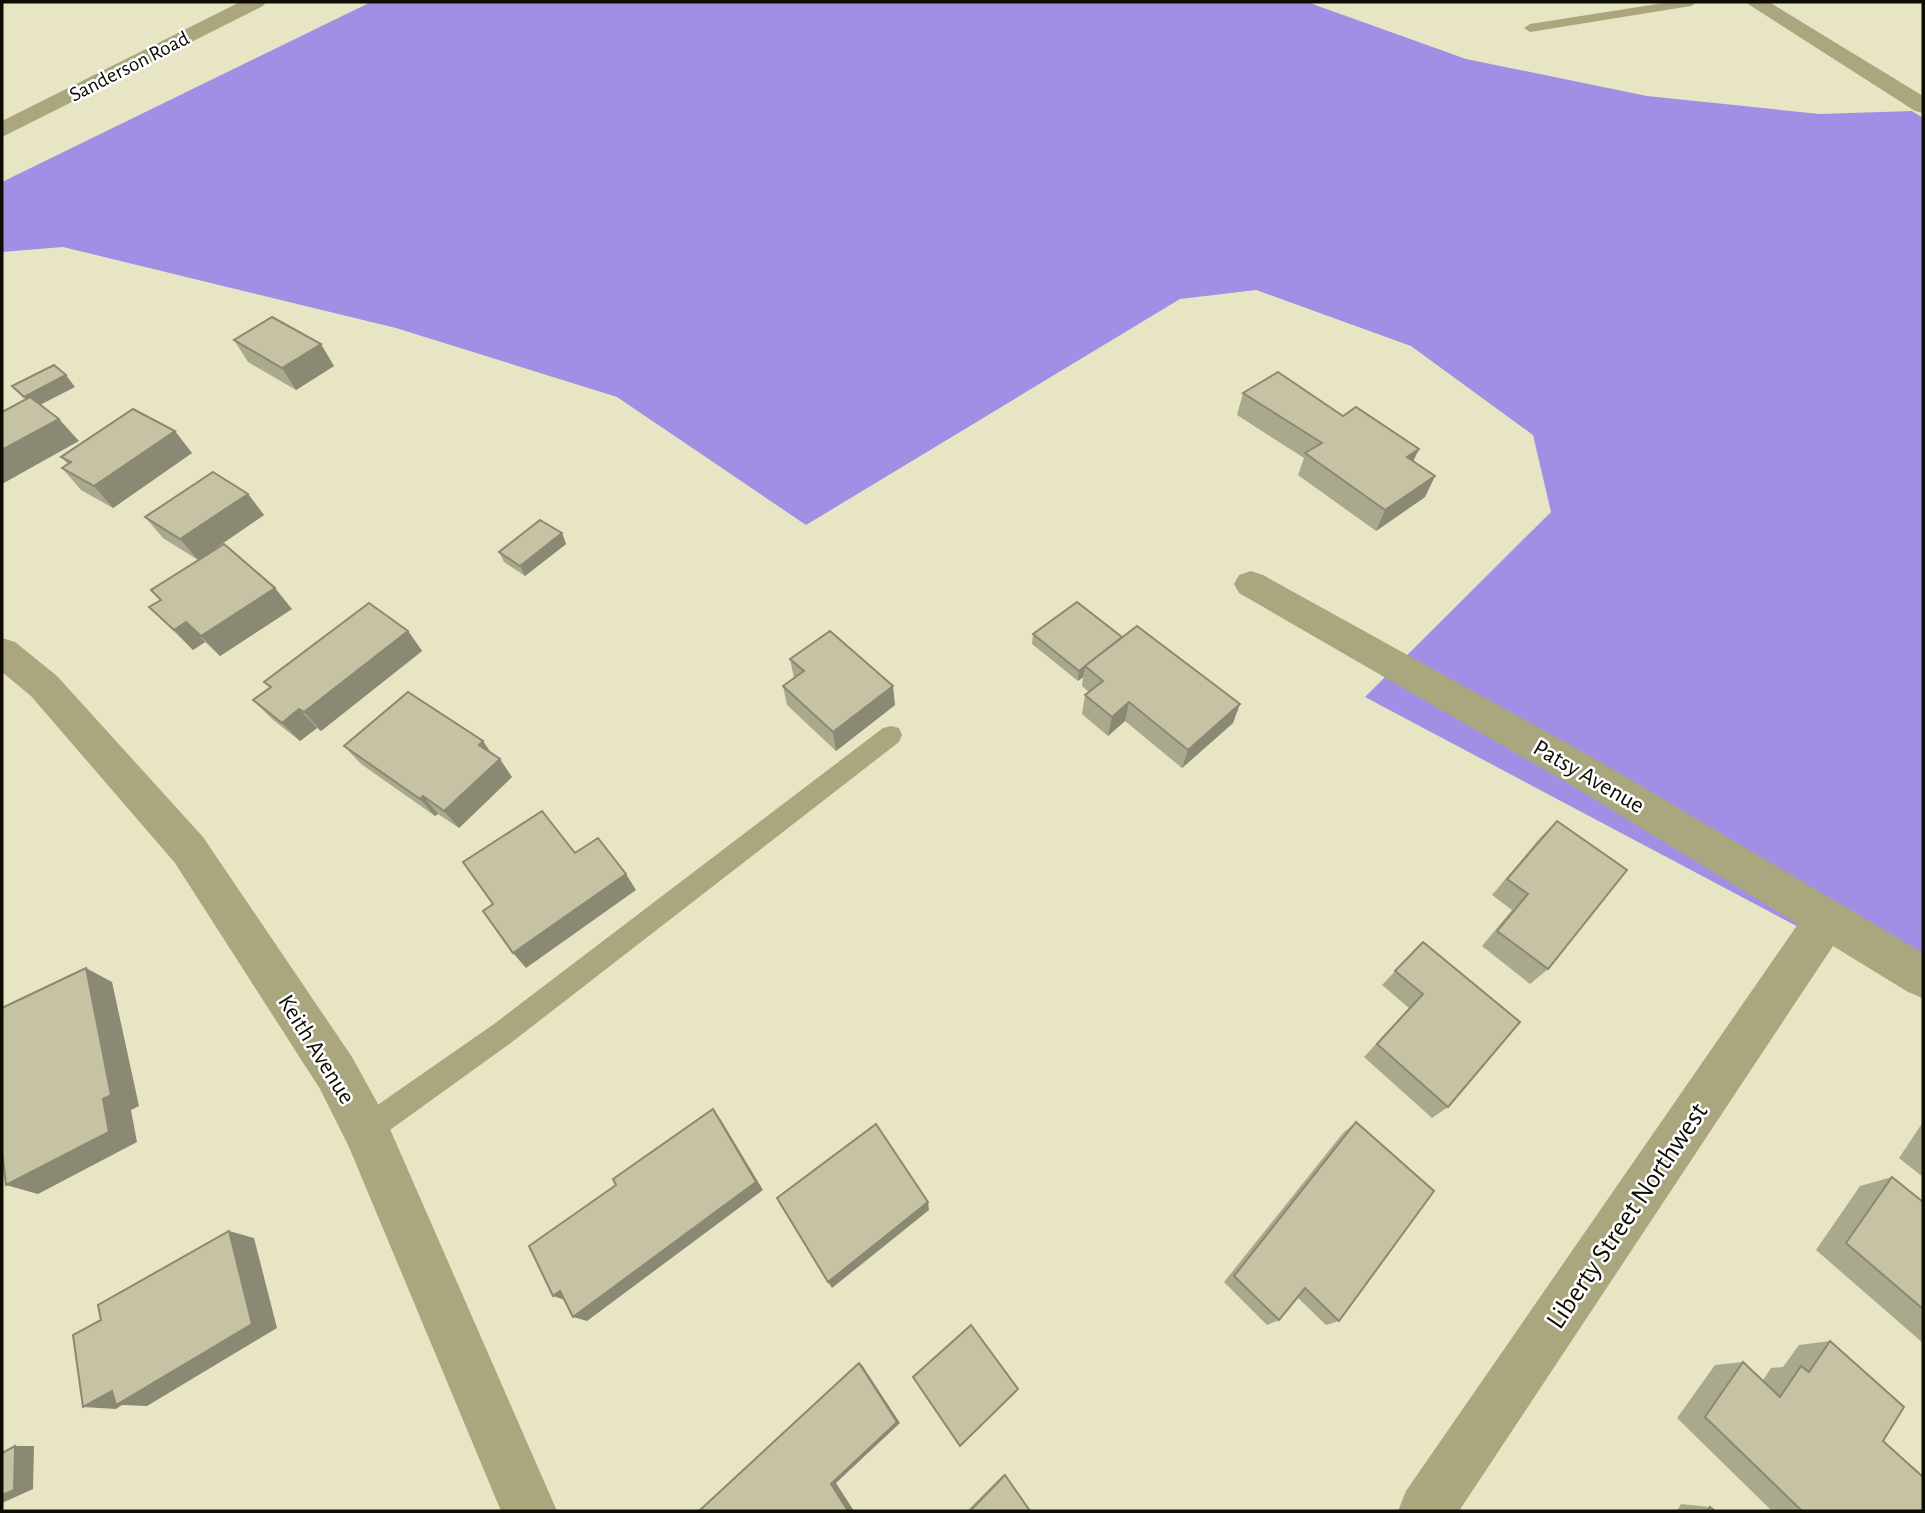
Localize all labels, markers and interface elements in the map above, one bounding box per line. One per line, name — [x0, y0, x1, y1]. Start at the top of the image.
street label: Sanderson Road — [66, 27, 193, 106]
street label: Patsy Avenue — [1529, 736, 1648, 818]
street label: Keith Avenue — [273, 991, 359, 1108]
street label: Liberty Street Northwest — [1542, 1098, 1714, 1334]

